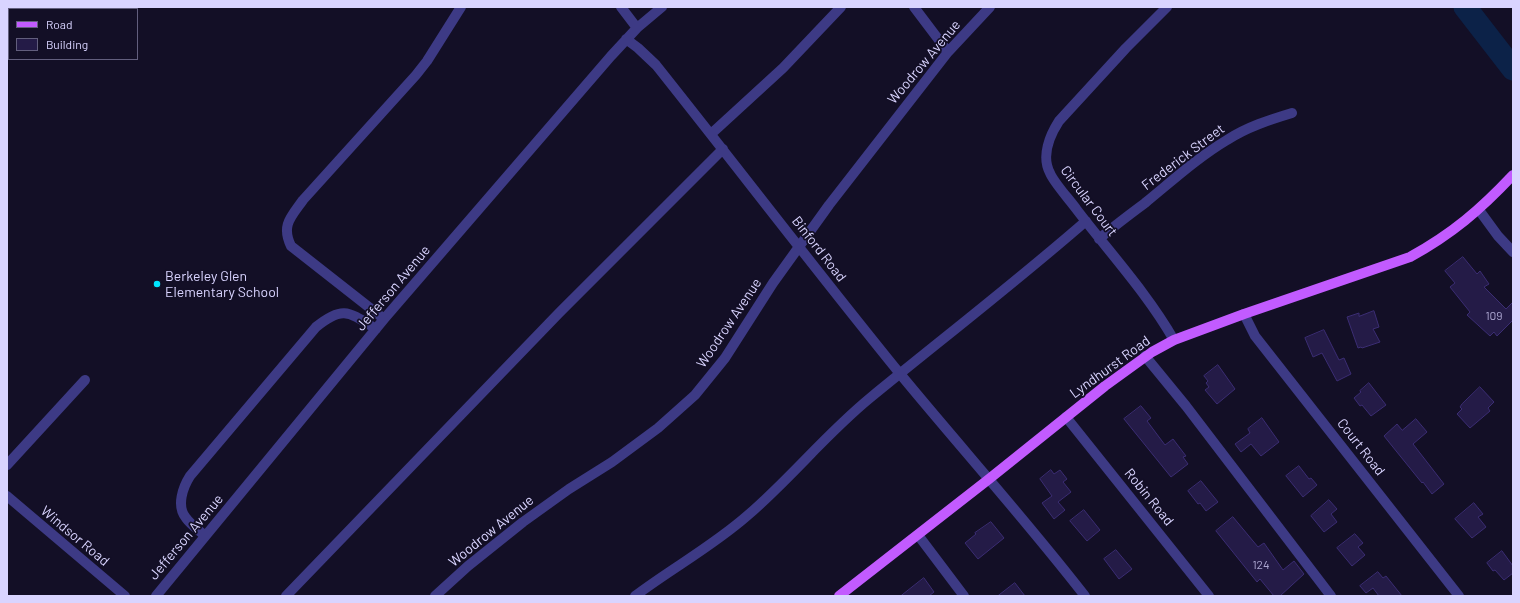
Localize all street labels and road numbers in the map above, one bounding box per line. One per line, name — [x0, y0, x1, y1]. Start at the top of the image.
street label: Woodrow Avenue — [884, 17, 964, 107]
street label: Frederick Street — [1138, 120, 1228, 194]
street label: Circular Court — [1057, 162, 1121, 240]
street label: Binford Road — [788, 213, 850, 285]
street label: Jefferson Avenue — [352, 242, 434, 334]
street label: Woodrow Avenue — [693, 275, 765, 371]
street label: Lyndhurst Road — [1067, 332, 1153, 402]
street label: Court Road — [1334, 415, 1388, 479]
street label: Robin Road — [1121, 465, 1177, 529]
street label: Jefferson Avenue — [145, 491, 227, 583]
street label: Woodrow Avenue — [445, 492, 537, 570]
street label: Windsor Road — [37, 503, 113, 569]

